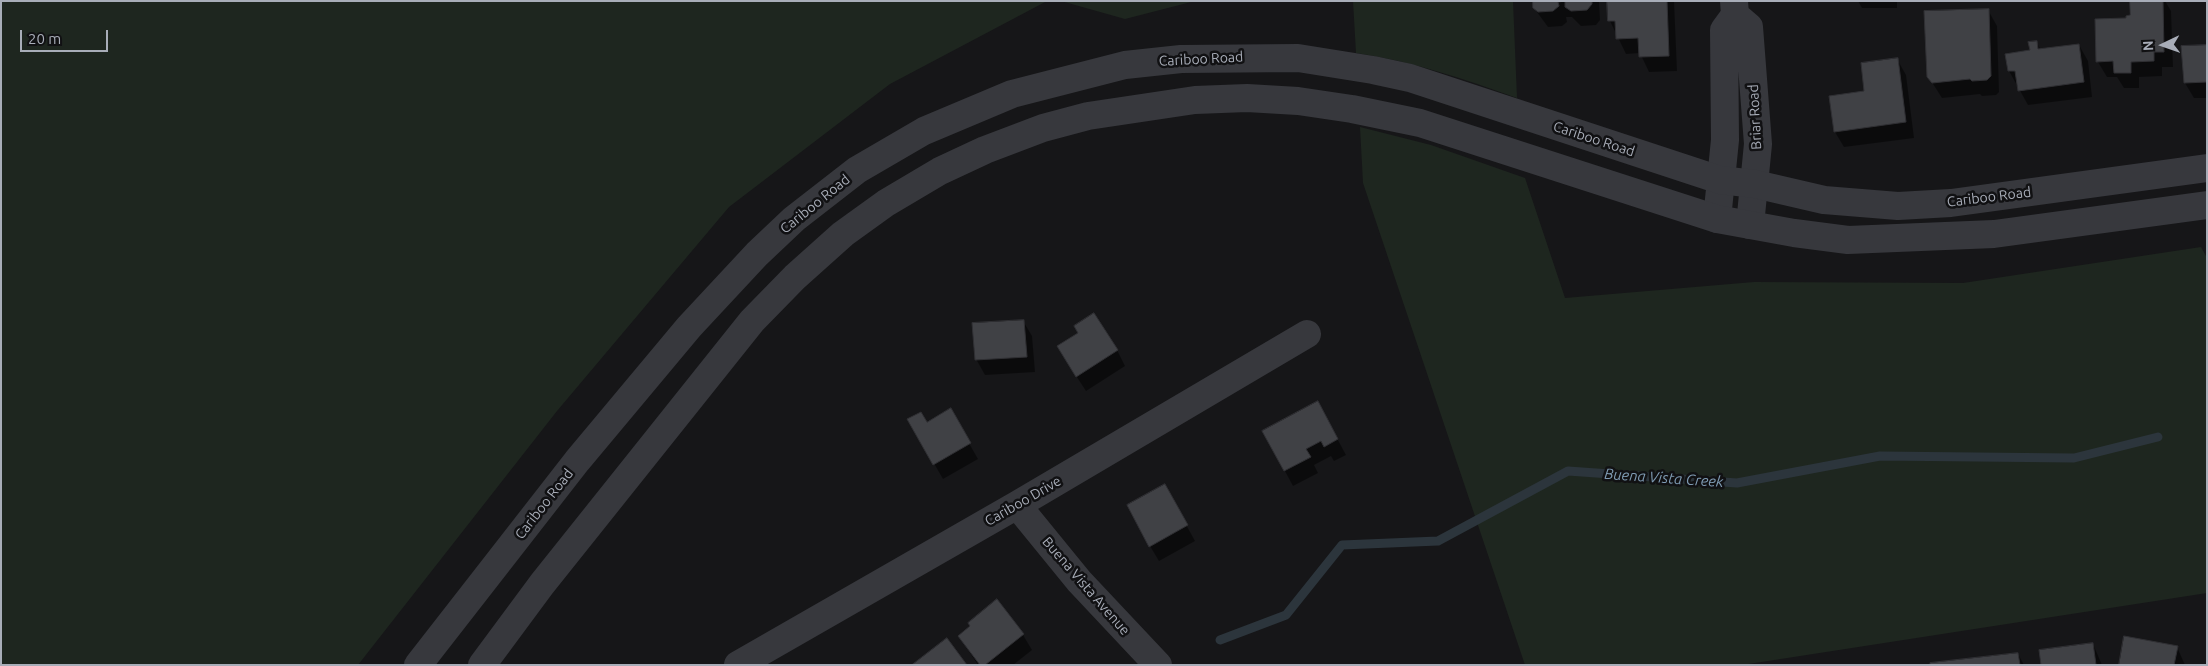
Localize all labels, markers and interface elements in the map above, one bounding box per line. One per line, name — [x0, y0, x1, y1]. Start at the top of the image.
scale bar — [22, 20, 110, 52]
north arrow — [2138, 20, 2188, 70]
text: 20 m — [28, 30, 61, 47]
text: N — [2140, 40, 2156, 51]
street label: Cariboo Road — [1158, 48, 1244, 70]
street label: Briar Road — [1745, 84, 1765, 150]
street label: Cariboo Road — [1551, 118, 1637, 160]
street label: Cariboo Road — [777, 171, 853, 237]
street label: Cariboo Road — [1946, 184, 2032, 210]
water label: Buena Vista Creek — [1604, 465, 1724, 491]
street label: Cariboo Road — [511, 466, 577, 542]
street label: Cariboo Drive — [982, 472, 1064, 530]
street label: Buena Vista Avenue — [1039, 533, 1133, 639]

